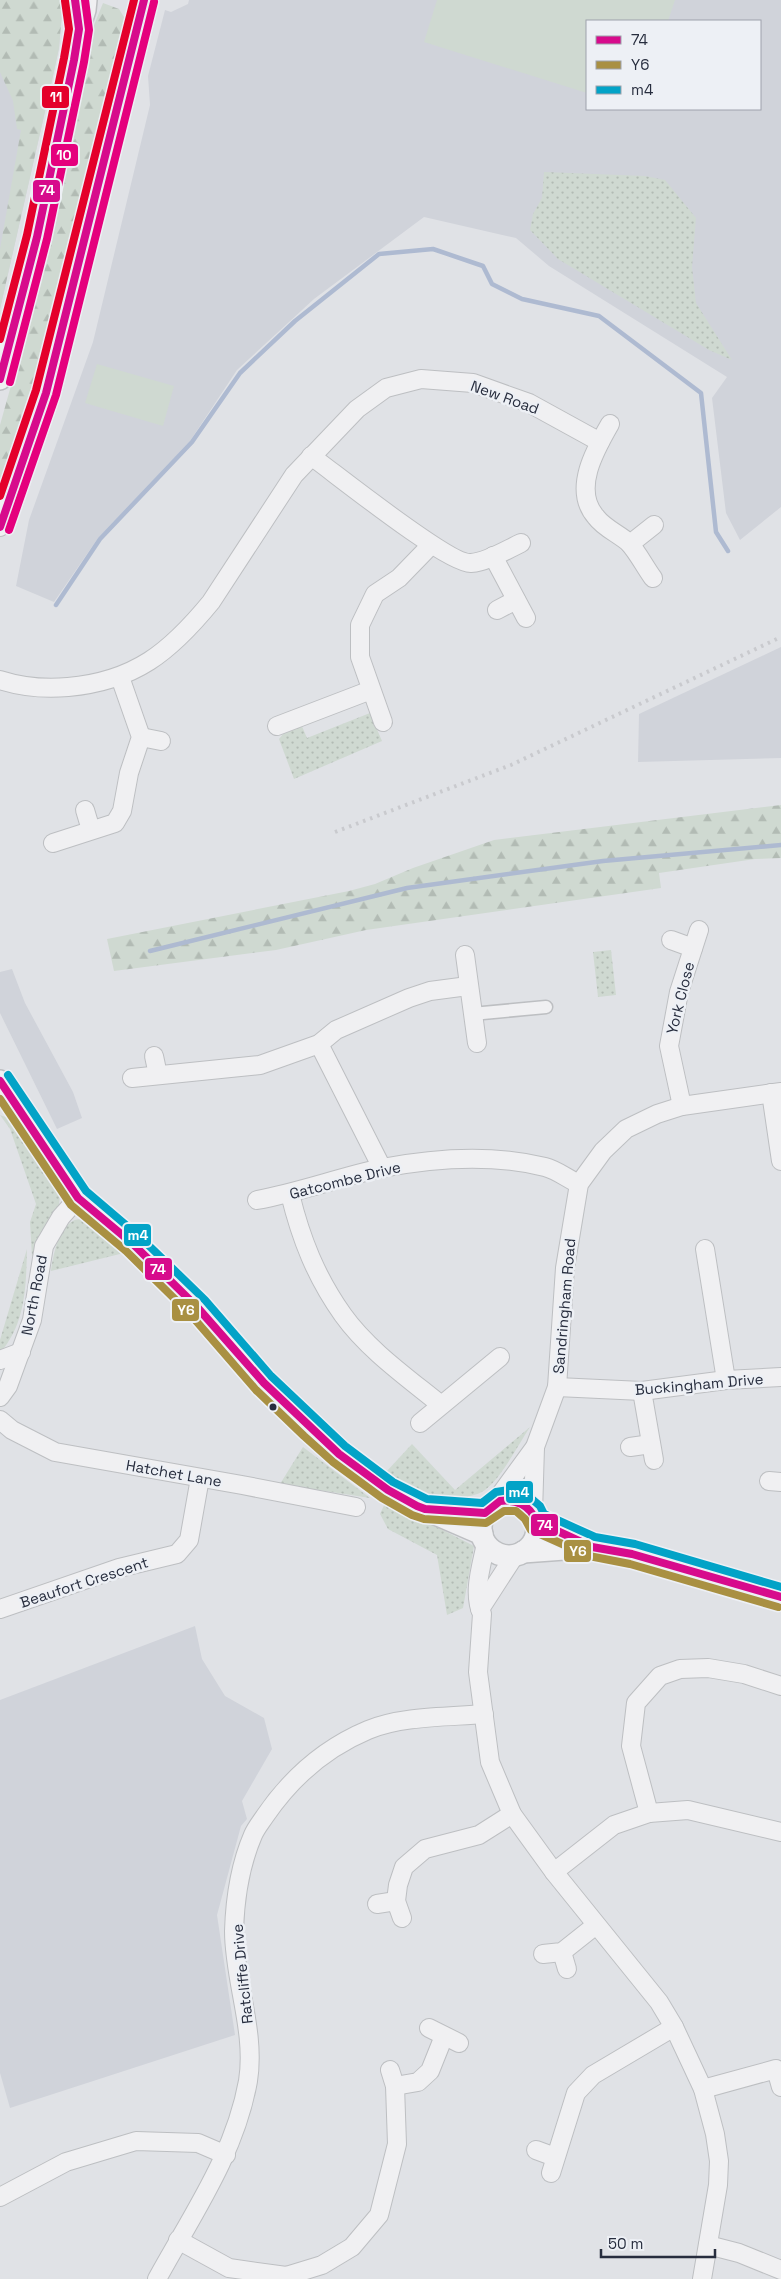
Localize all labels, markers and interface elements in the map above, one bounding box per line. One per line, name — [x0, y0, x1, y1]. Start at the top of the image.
legend — [586, 20, 761, 110]
text: 74 — [631, 30, 648, 49]
text: Y6 — [631, 55, 649, 74]
text: m4 — [631, 80, 653, 99]
line badge: 11 — [41, 85, 70, 109]
text: 11 — [50, 88, 62, 106]
line badge: 10 — [50, 143, 79, 167]
text: 10 — [56, 146, 72, 164]
line badge: 74 — [32, 179, 61, 203]
text: 74 — [39, 181, 55, 199]
street label: New Road — [468, 376, 542, 418]
street label: York Close — [662, 960, 698, 1036]
street label: Gatcombe Drive — [287, 1157, 403, 1203]
line badge: m4 — [123, 1223, 152, 1247]
text: m4 — [128, 1226, 149, 1244]
street label: Sandringham Road — [549, 1237, 579, 1375]
street label: North Road — [17, 1253, 51, 1337]
line badge: 74 — [144, 1257, 173, 1281]
text: 74 — [150, 1260, 166, 1278]
line badge: Y6 — [171, 1298, 200, 1322]
text: Y6 — [177, 1301, 195, 1319]
street label: Buckingham Drive — [634, 1369, 764, 1399]
unlabelled marker — [268, 1402, 278, 1412]
street label: Hatchet Lane — [125, 1455, 224, 1491]
line badge: m4 — [505, 1480, 534, 1504]
text: m4 — [509, 1483, 530, 1501]
line badge: 74 — [530, 1513, 559, 1537]
text: 74 — [537, 1516, 553, 1534]
line badge: Y6 — [563, 1539, 592, 1563]
text: Y6 — [569, 1542, 587, 1560]
street label: Beaufort Crescent — [17, 1552, 151, 1612]
street label: Ratcliffe Drive — [227, 1923, 257, 2025]
scale bar — [601, 2226, 715, 2258]
text: 50 m — [608, 2234, 643, 2253]

